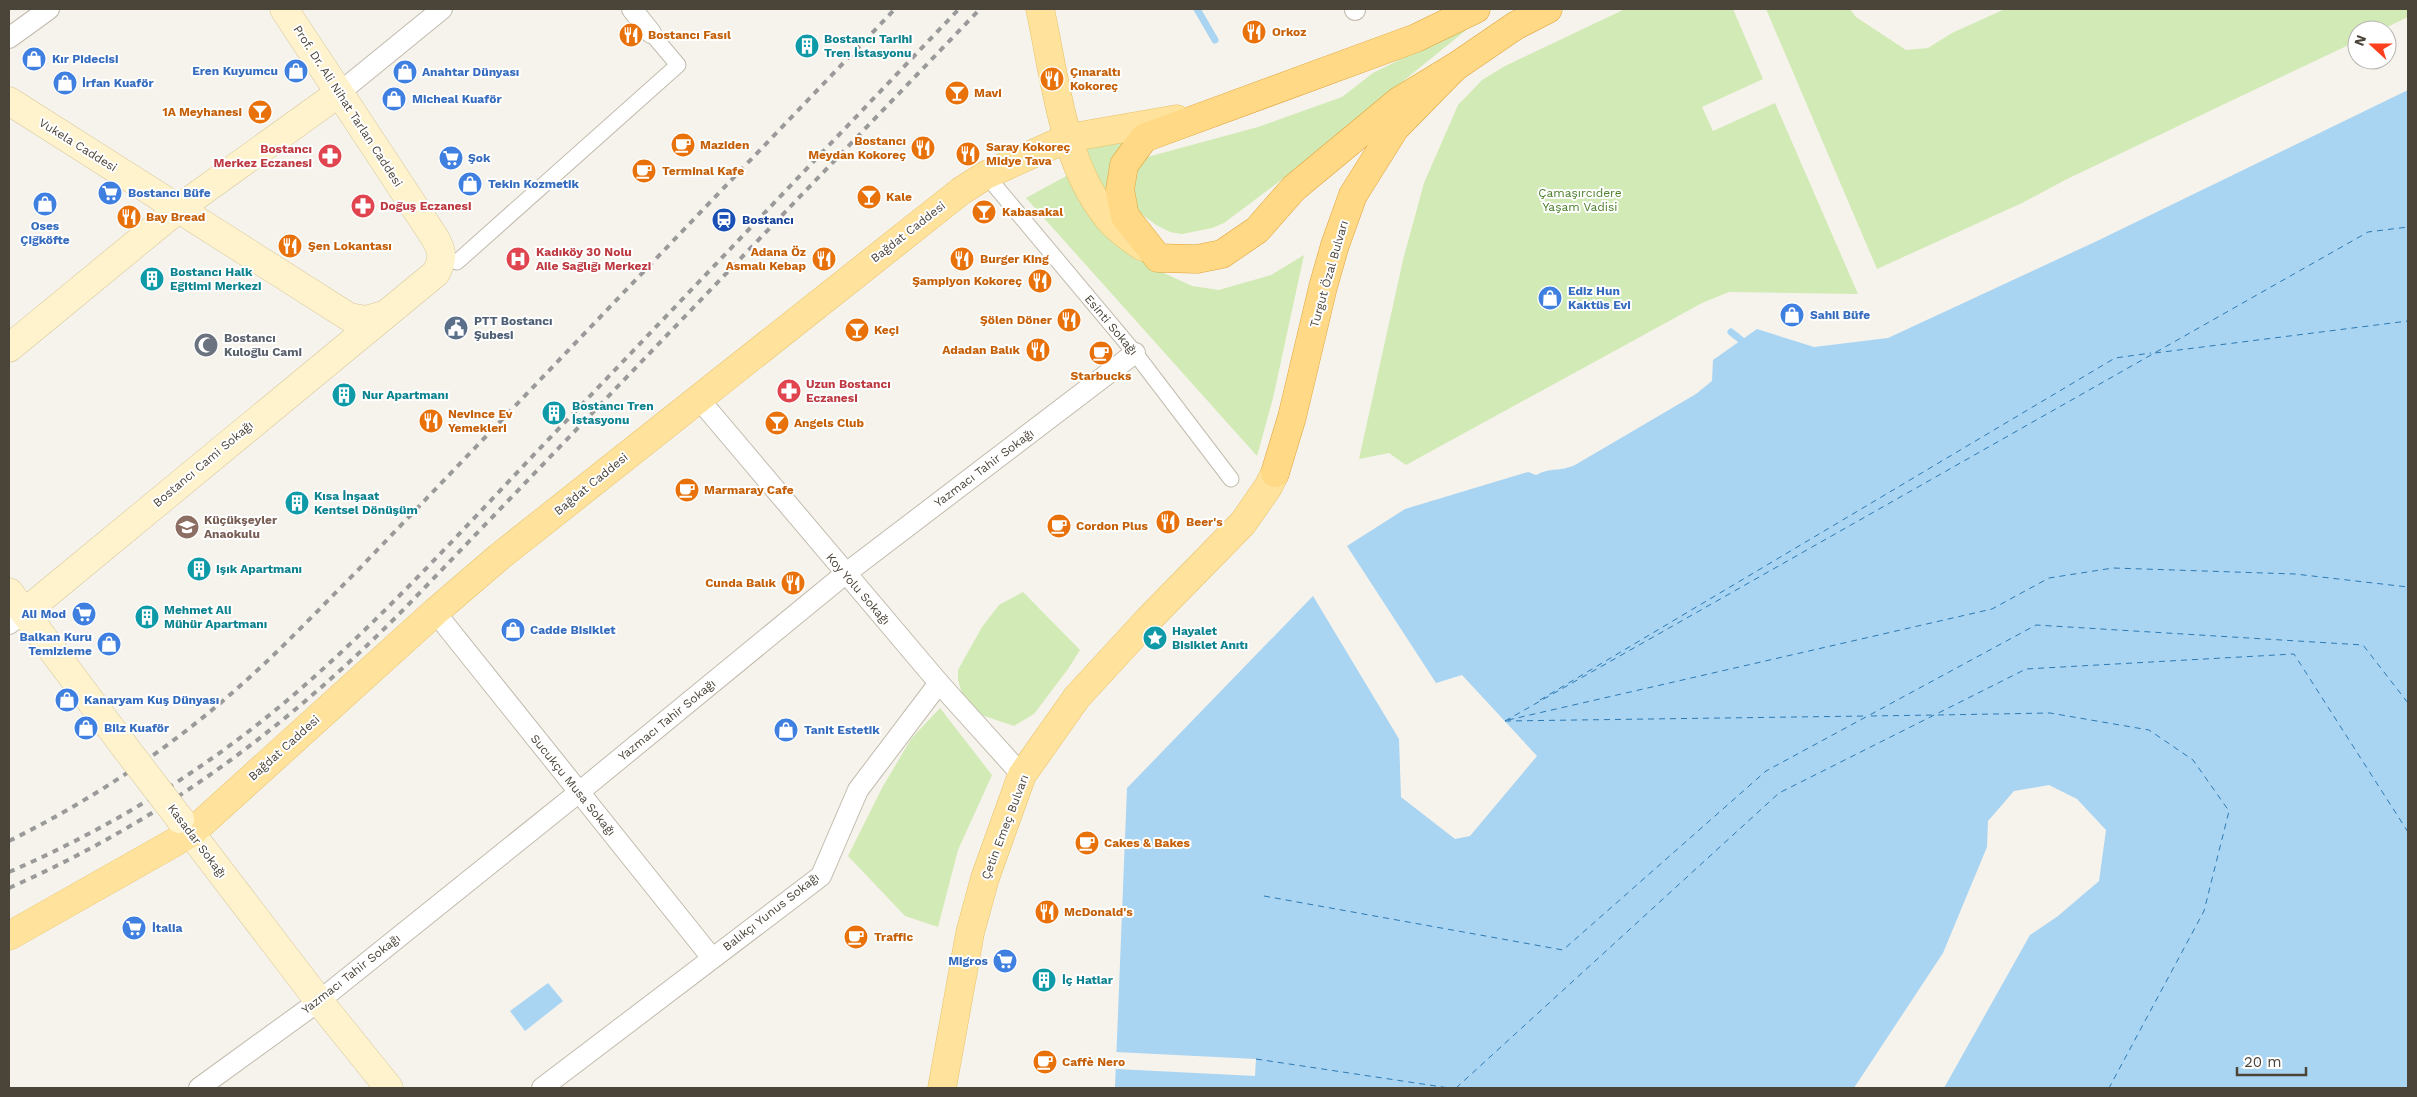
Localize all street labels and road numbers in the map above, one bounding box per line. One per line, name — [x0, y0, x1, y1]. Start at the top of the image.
street label: Prof. Dr. Ali Nihat Tarlan Caddesi — [291, 23, 405, 189]
street label: Vukela Caddesi — [37, 115, 119, 175]
street label: Bağdat Caddesi — [868, 199, 948, 265]
street label: Turgut Özal Bulvarı — [1307, 219, 1351, 329]
street label: Esinti Sokağı — [1082, 292, 1140, 358]
street label: Bostancı Cami Sokağı — [150, 418, 256, 510]
street label: Yazmacı Tahir Sokağı — [931, 426, 1037, 510]
street label: Bağdat Caddesi — [551, 450, 631, 518]
street label: Koy Yolu Sokağı — [823, 550, 893, 628]
street label: Yazmacı Tahir Sokağı — [616, 676, 718, 764]
street label: Bağdat Caddesi — [246, 712, 322, 784]
street label: Sucukçu Musa Sokağı — [528, 731, 618, 839]
street label: Çetin Emeç Bulvarı — [979, 773, 1031, 881]
street label: Kasadar Sokağı — [165, 801, 229, 881]
street label: Balıkçı Yunus Sokağı — [720, 870, 822, 954]
street label: Yazmacı Tahir Sokağı — [299, 931, 403, 1017]

